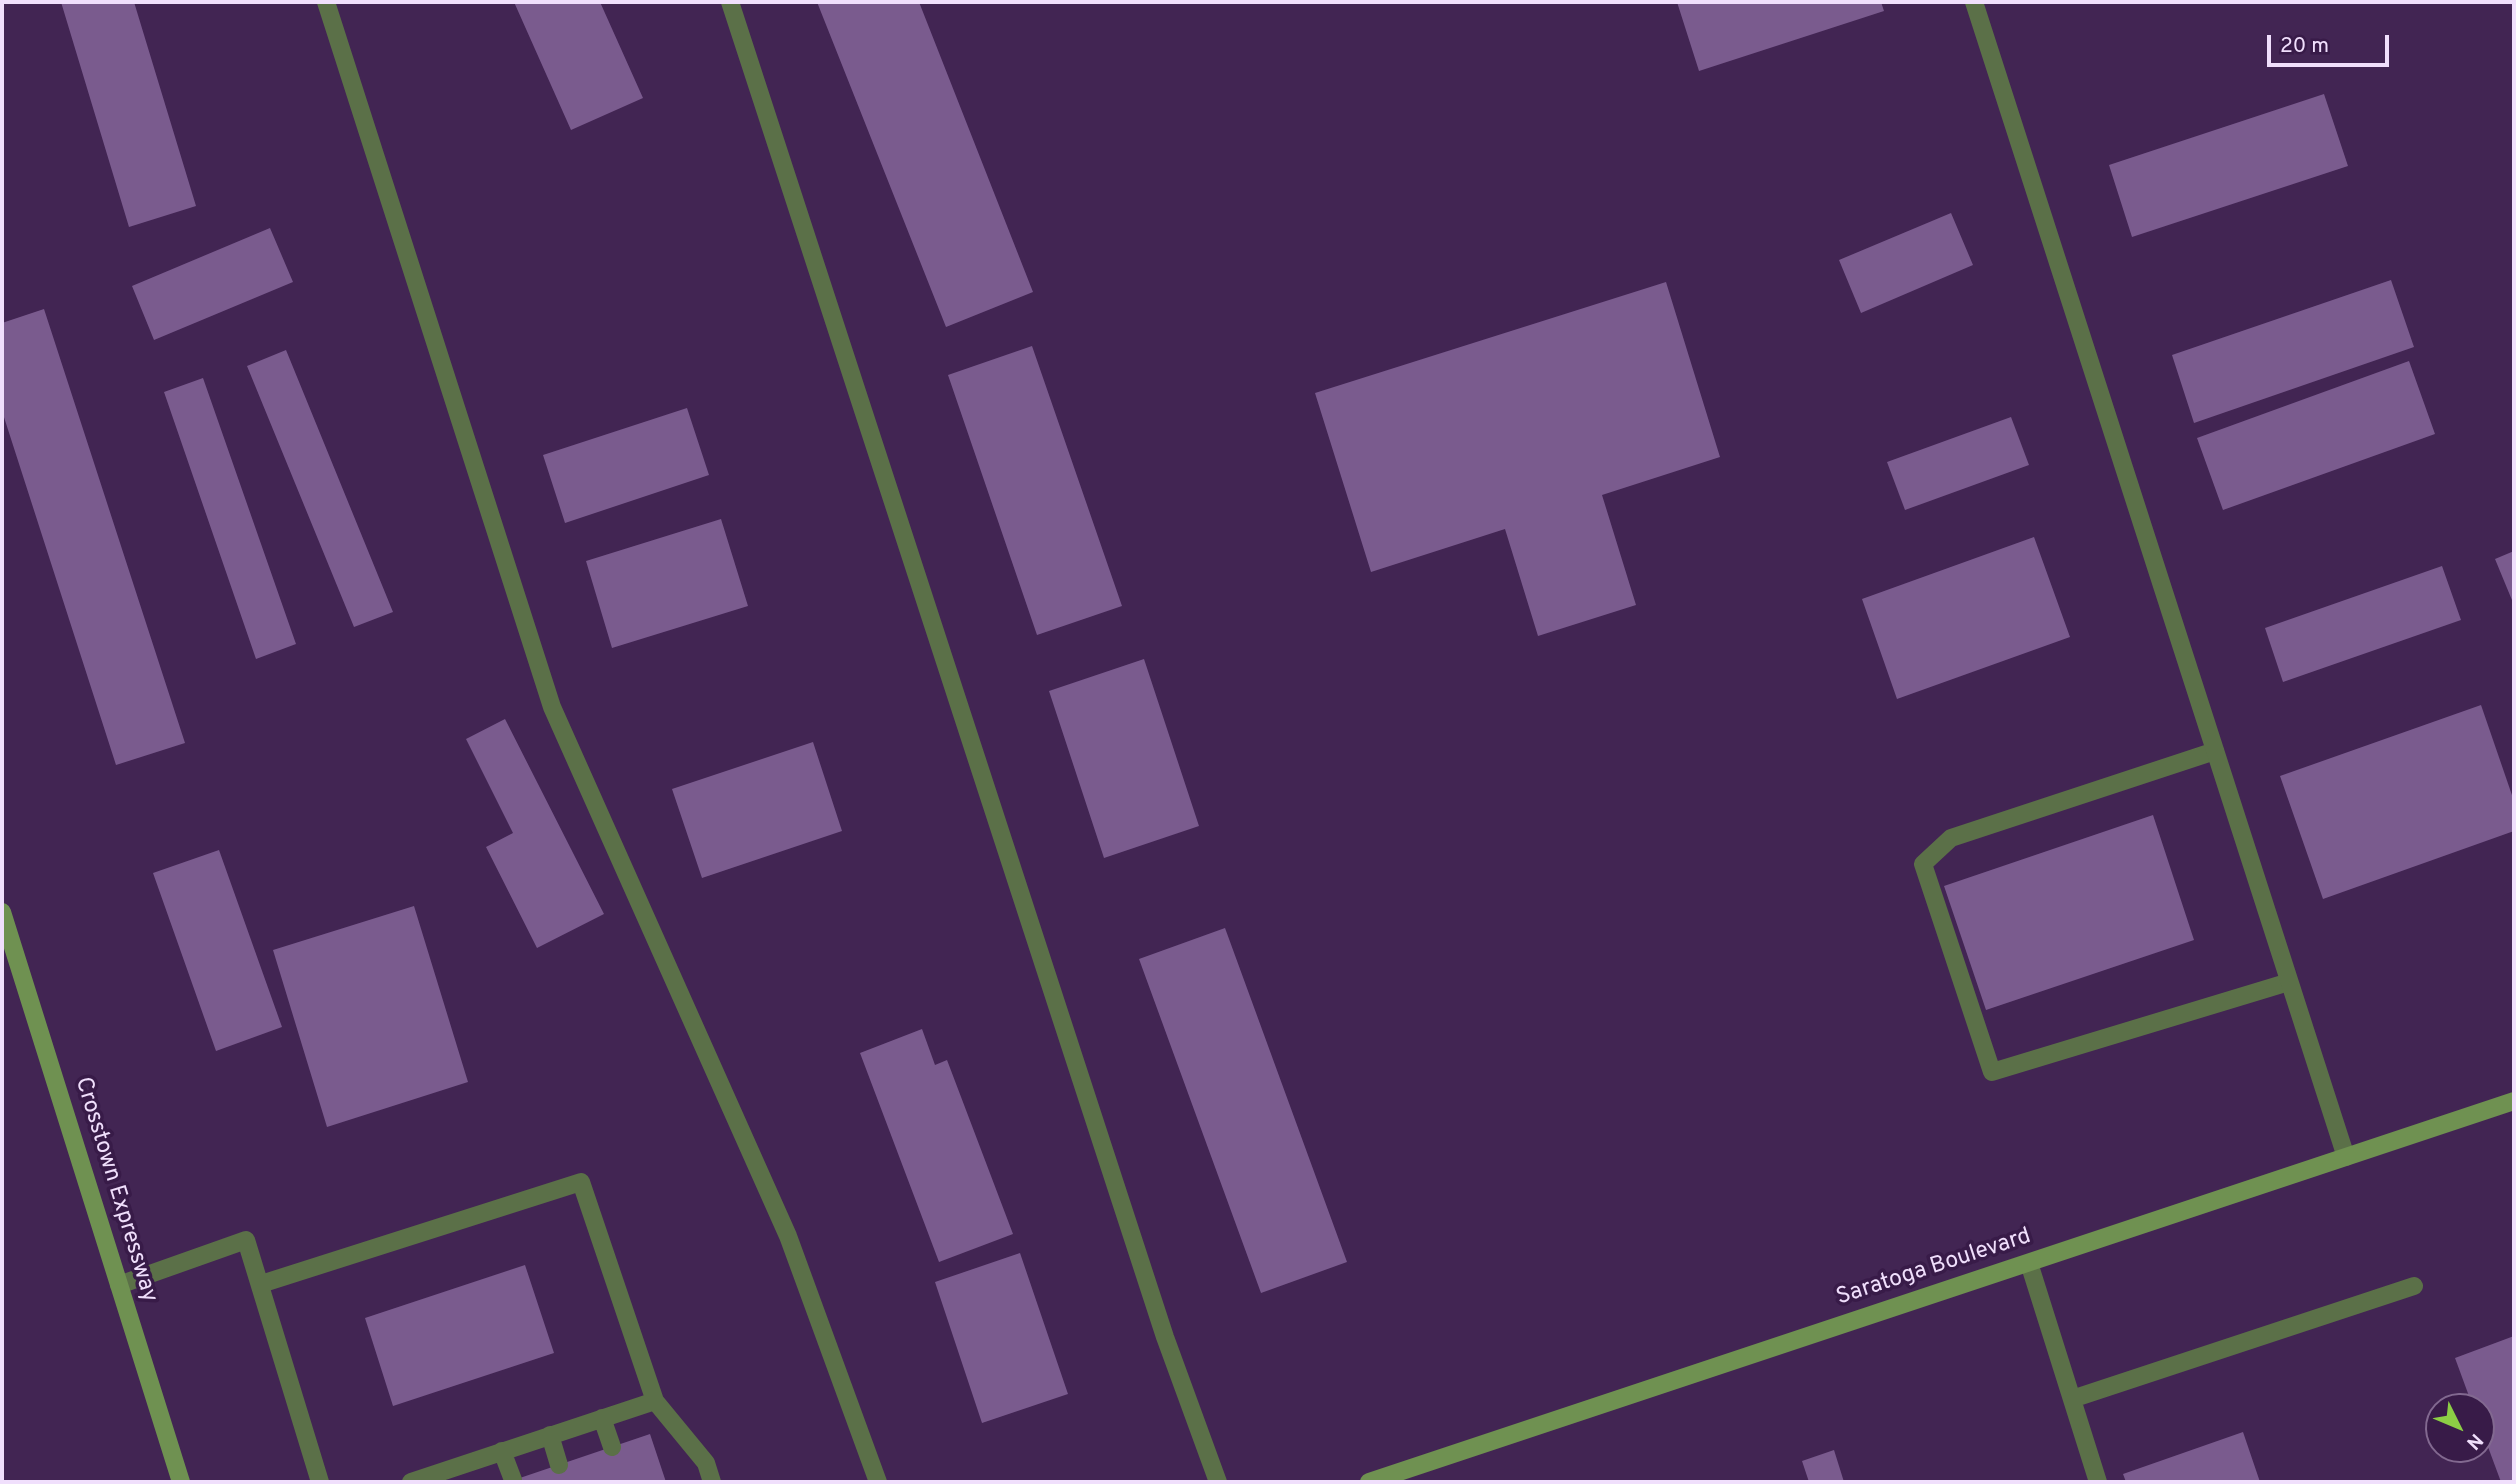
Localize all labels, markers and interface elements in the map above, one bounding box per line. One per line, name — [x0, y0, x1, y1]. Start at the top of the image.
scale bar — [2271, 21, 2394, 65]
text: 20 m — [2280, 33, 2329, 60]
street label: Crosstown Expressway — [68, 1074, 162, 1306]
street label: Saratoga Boulevard — [1833, 1224, 2035, 1312]
north arrow — [2425, 1393, 2495, 1463]
text: N — [2460, 1428, 2487, 1454]

